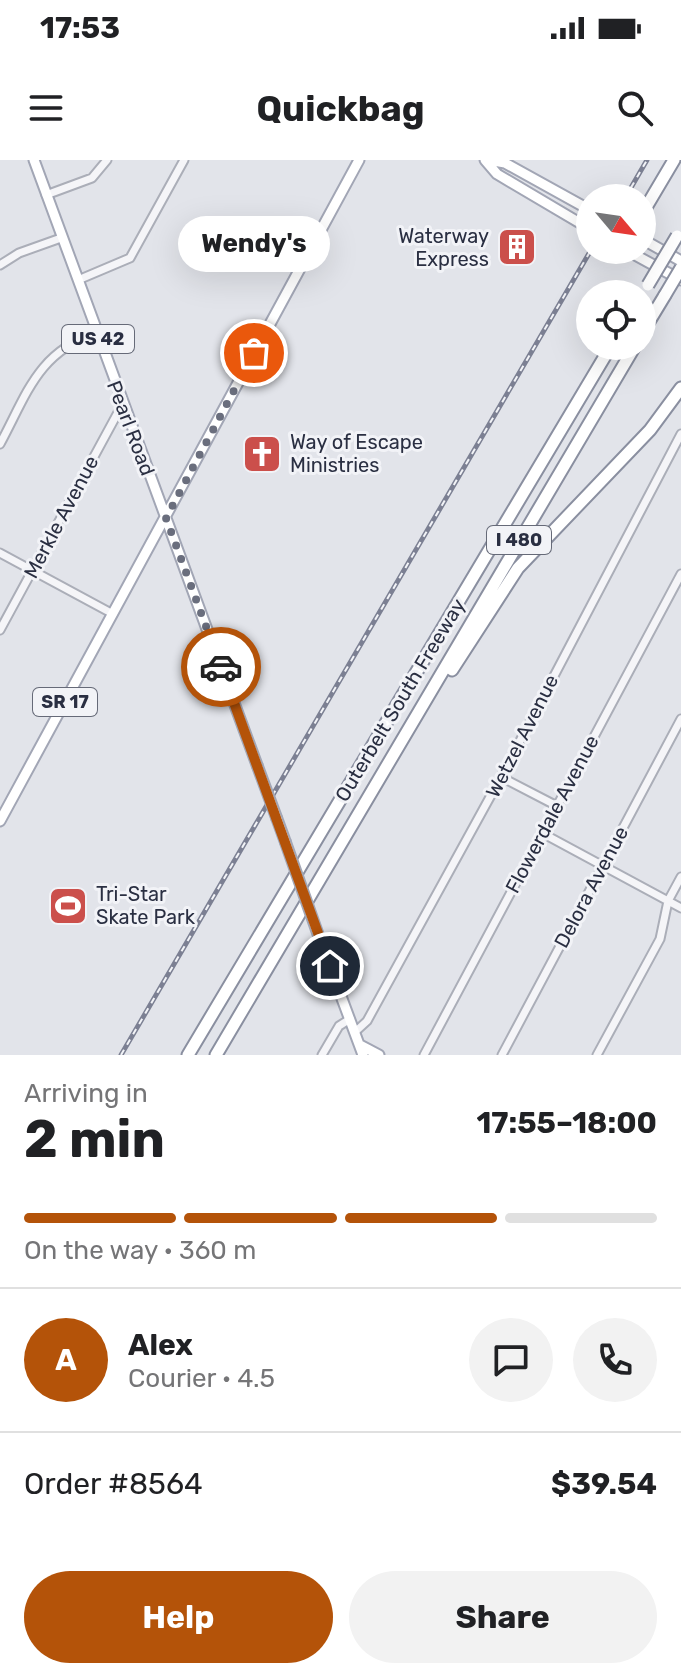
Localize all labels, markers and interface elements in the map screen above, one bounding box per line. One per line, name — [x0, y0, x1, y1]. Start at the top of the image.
text: 17:53 — [40, 10, 120, 46]
icon: menu — [24, 86, 68, 130]
icon: search — [613, 86, 657, 130]
text: Quickbag — [256, 87, 425, 130]
north arrow — [576, 184, 656, 264]
map controls — [576, 184, 656, 360]
callout: Wendy's — [178, 217, 330, 273]
place label: Waterway Express — [398, 224, 489, 271]
building icon: Waterway Express — [496, 226, 538, 268]
text: Wendy's — [201, 228, 307, 259]
button: locate — [576, 280, 656, 360]
pin — [220, 319, 288, 387]
road number: US 42 — [62, 325, 134, 353]
icon: bag — [232, 331, 276, 375]
street label: Pearl Road — [102, 377, 160, 479]
place label: Way of Escape Ministries — [290, 430, 423, 477]
church icon: Way of Escape Ministries — [241, 433, 283, 475]
street label: Merkle Avenue — [19, 452, 103, 582]
road number: I 480 — [487, 526, 551, 554]
street label: Outerbelt South Freeway — [330, 594, 470, 806]
courier — [181, 627, 261, 707]
icon: car — [199, 645, 243, 689]
street label: Wetzel Avenue — [481, 670, 563, 802]
road number: SR 17 — [33, 688, 97, 716]
street label: Flowerdale Avenue — [500, 731, 604, 897]
street label: Delora Avenue — [549, 822, 633, 952]
place label: Tri-Star Skate Park — [96, 882, 196, 929]
sports icon: Tri-Star Skate Park — [47, 885, 89, 927]
pin — [296, 932, 364, 1000]
icon: home — [308, 944, 352, 988]
text: Arriving in — [24, 1078, 148, 1109]
text: 17:55–18:00 — [476, 1105, 657, 1141]
text: 2 min — [24, 1108, 165, 1170]
text: On the way · 360 m — [24, 1235, 256, 1266]
button: chat — [469, 1318, 553, 1402]
button: phone — [573, 1318, 657, 1402]
text: Alex — [128, 1327, 193, 1363]
text: A — [55, 1342, 77, 1378]
text: Courier · 4.5 — [128, 1363, 275, 1394]
text: Order #8564 — [24, 1466, 203, 1502]
text: $39.54 — [551, 1466, 657, 1502]
button: Help — [24, 1571, 333, 1663]
button: Share — [349, 1571, 657, 1663]

